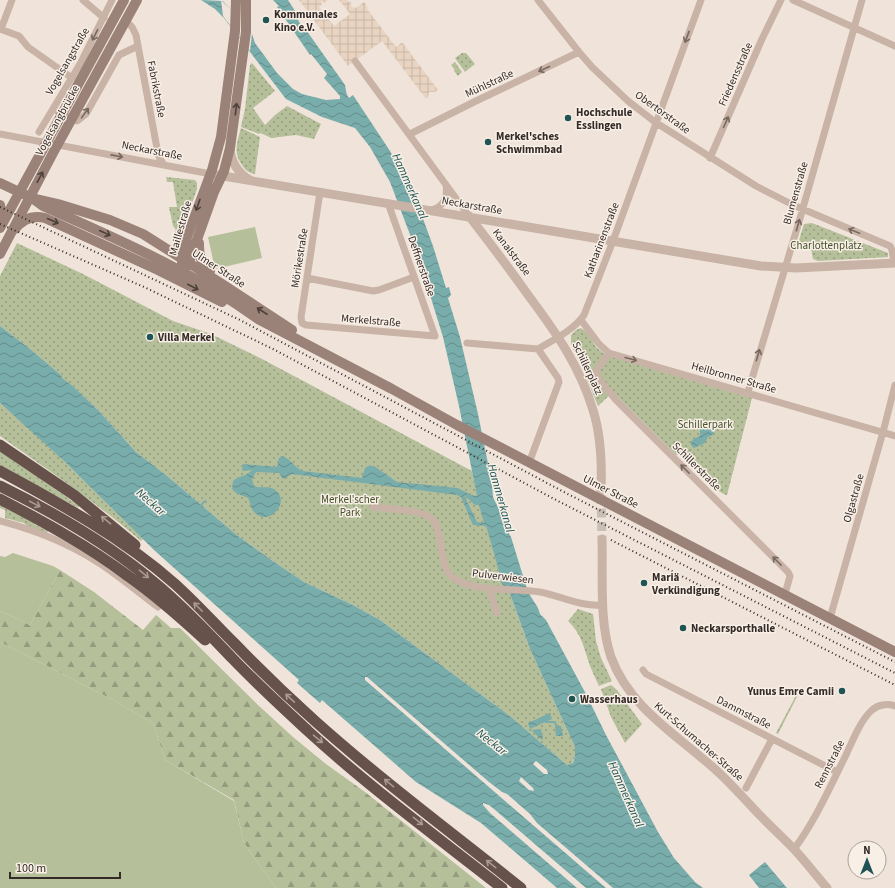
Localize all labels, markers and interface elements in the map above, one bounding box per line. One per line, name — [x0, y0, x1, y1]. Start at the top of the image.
place label: Kommunales Kino e.V. — [274, 7, 338, 35]
marker: Kommunales Kino e.V. — [261, 15, 271, 25]
street label: Vogelsangstraße — [42, 24, 93, 98]
one-way arrow — [91, 29, 98, 41]
one-way arrow — [683, 30, 691, 42]
street label: Friedensstraße — [715, 39, 756, 108]
street label: Fabrikstraße — [144, 59, 169, 119]
street label: Mühlstraße — [463, 65, 516, 101]
one-way arrow — [538, 66, 550, 74]
street label: Vogelsangbrücke — [32, 82, 83, 158]
street label: Obertorstraße — [632, 87, 694, 138]
one-way arrow — [232, 103, 240, 116]
place label: Hochschule Esslingen — [576, 105, 633, 133]
one-way arrow — [81, 108, 89, 119]
marker: Hochschule Esslingen — [563, 113, 573, 123]
one-way arrow — [722, 116, 730, 128]
place label: Merkel'sches Schwimmbad — [496, 129, 562, 157]
street label: Neckarstraße — [120, 137, 184, 164]
marker: Merkel'sches Schwimmbad — [483, 137, 493, 147]
water label: Hammerkanal — [387, 151, 432, 222]
one-way arrow — [110, 152, 123, 160]
street label: Blumenstraße — [779, 159, 812, 226]
one-way arrow — [36, 171, 44, 183]
street label: Neckarstraße — [440, 193, 504, 218]
street label: Maillestraße — [166, 198, 196, 257]
one-way arrow — [194, 199, 202, 211]
street label: Katharinenstraße — [580, 200, 623, 280]
one-way arrow — [47, 218, 59, 225]
one-way arrow — [795, 219, 802, 232]
street label: Kanalstraße — [489, 226, 535, 279]
street label: Mörikestraße — [287, 227, 312, 289]
one-way arrow — [849, 227, 861, 235]
one-way arrow — [98, 230, 110, 238]
street label: Deffnerstraße — [404, 234, 439, 299]
park label: Charlottenplatz — [790, 238, 862, 253]
street label: Ulmer Straße — [189, 246, 249, 292]
one-way arrow — [186, 284, 198, 291]
one-way arrow — [257, 307, 268, 315]
street label: Merkelstraße — [341, 310, 402, 331]
place label: Villa Merkel — [157, 330, 215, 345]
marker: Villa Merkel — [145, 332, 155, 342]
street label: Schillerplatz — [569, 339, 607, 398]
one-way arrow — [755, 348, 763, 361]
one-way arrow — [624, 356, 637, 364]
street label: Heilbronner Straße — [690, 358, 779, 397]
park label: Schillerpark — [677, 417, 733, 432]
street label: Schillerstraße — [669, 439, 725, 494]
water label: Hammerkanal — [483, 462, 518, 534]
one-way arrow — [680, 464, 690, 474]
street label: Ulmer Straße — [580, 471, 642, 512]
street label: Olgastraße — [839, 472, 868, 524]
water label: Neckar — [132, 485, 170, 521]
park label: Merkel'scher Park — [321, 492, 379, 520]
one-way arrow — [28, 500, 40, 508]
one-way arrow — [100, 515, 111, 524]
one-way arrow — [772, 556, 782, 566]
street label: Pulverwiesen — [471, 565, 534, 588]
one-way arrow — [138, 569, 149, 578]
place label: Mariä Verkündigung — [651, 570, 720, 598]
marker: Mariä Verkündigung — [639, 578, 649, 588]
one-way arrow — [193, 602, 203, 612]
place label: Neckarsporthalle — [691, 621, 775, 636]
marker: Neckarsporthalle — [678, 623, 688, 633]
place label: Yunus Emre Camii — [746, 684, 834, 699]
marker: Yunus Emre Camii — [837, 686, 847, 696]
place label: Wasserhaus — [580, 692, 638, 707]
street label: Dammstraße — [714, 692, 774, 733]
one-way arrow — [285, 694, 295, 703]
marker: Wasserhaus — [567, 694, 577, 704]
street label: Kurt-Schumacher-Straße — [651, 698, 747, 785]
water label: Neckar — [473, 725, 511, 760]
one-way arrow — [313, 735, 324, 744]
street label: Rennstraße — [811, 737, 848, 791]
water label: Hammerkanal — [603, 759, 648, 830]
one-way arrow — [384, 779, 394, 788]
one-way arrow — [413, 817, 424, 826]
north arrow — [847, 840, 887, 880]
text: N — [863, 843, 871, 858]
scale bar — [10, 854, 120, 880]
one-way arrow — [485, 859, 496, 868]
text: 100 m — [16, 860, 46, 877]

